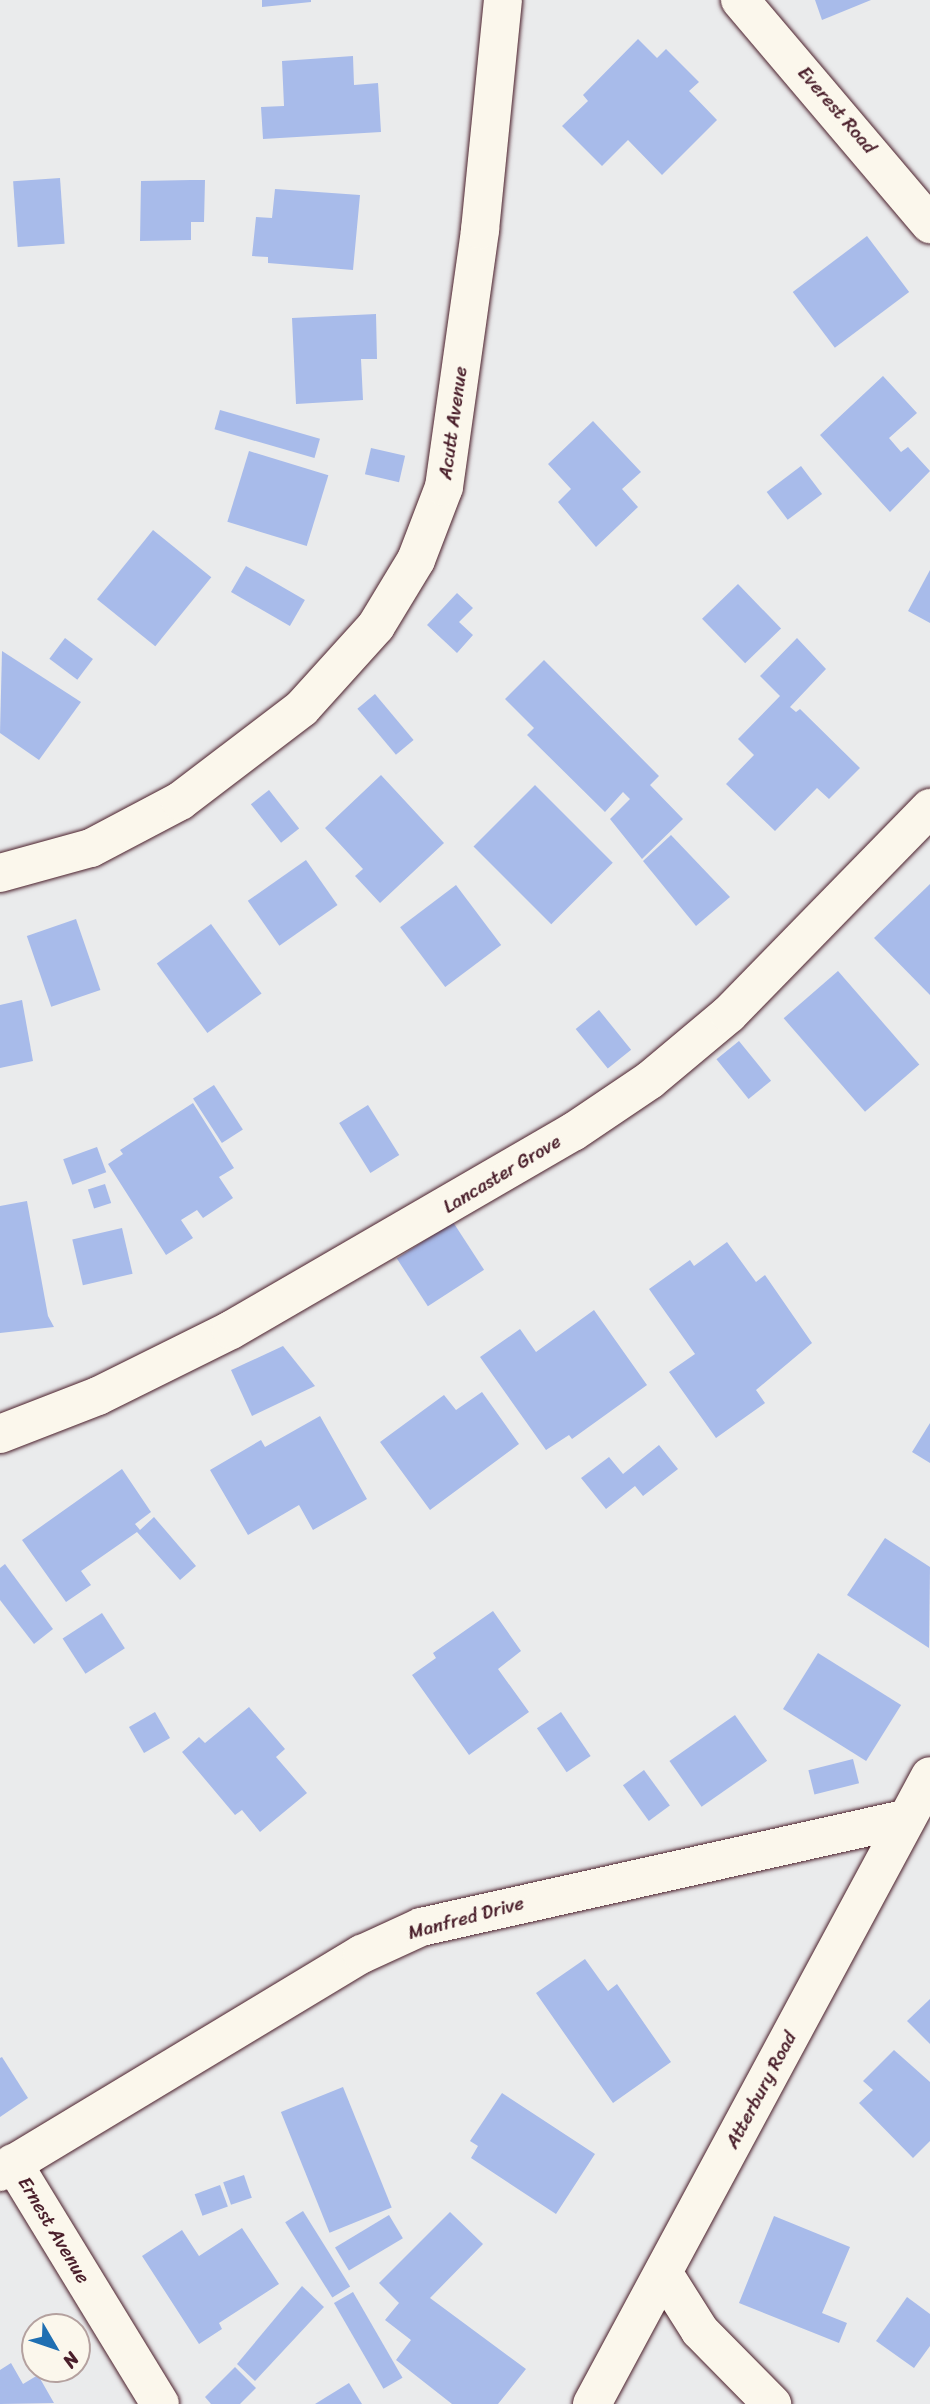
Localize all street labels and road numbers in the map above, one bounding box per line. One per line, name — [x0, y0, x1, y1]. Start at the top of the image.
street label: Everest Road — [793, 62, 881, 158]
street label: Acutt Avenue — [434, 365, 472, 481]
street label: Lancaster Grove — [439, 1130, 565, 1218]
street label: Manfred Drive — [406, 1892, 526, 1944]
street label: Atterbury Road — [721, 2028, 801, 2152]
street label: Ernest Avenue — [13, 2173, 95, 2287]

